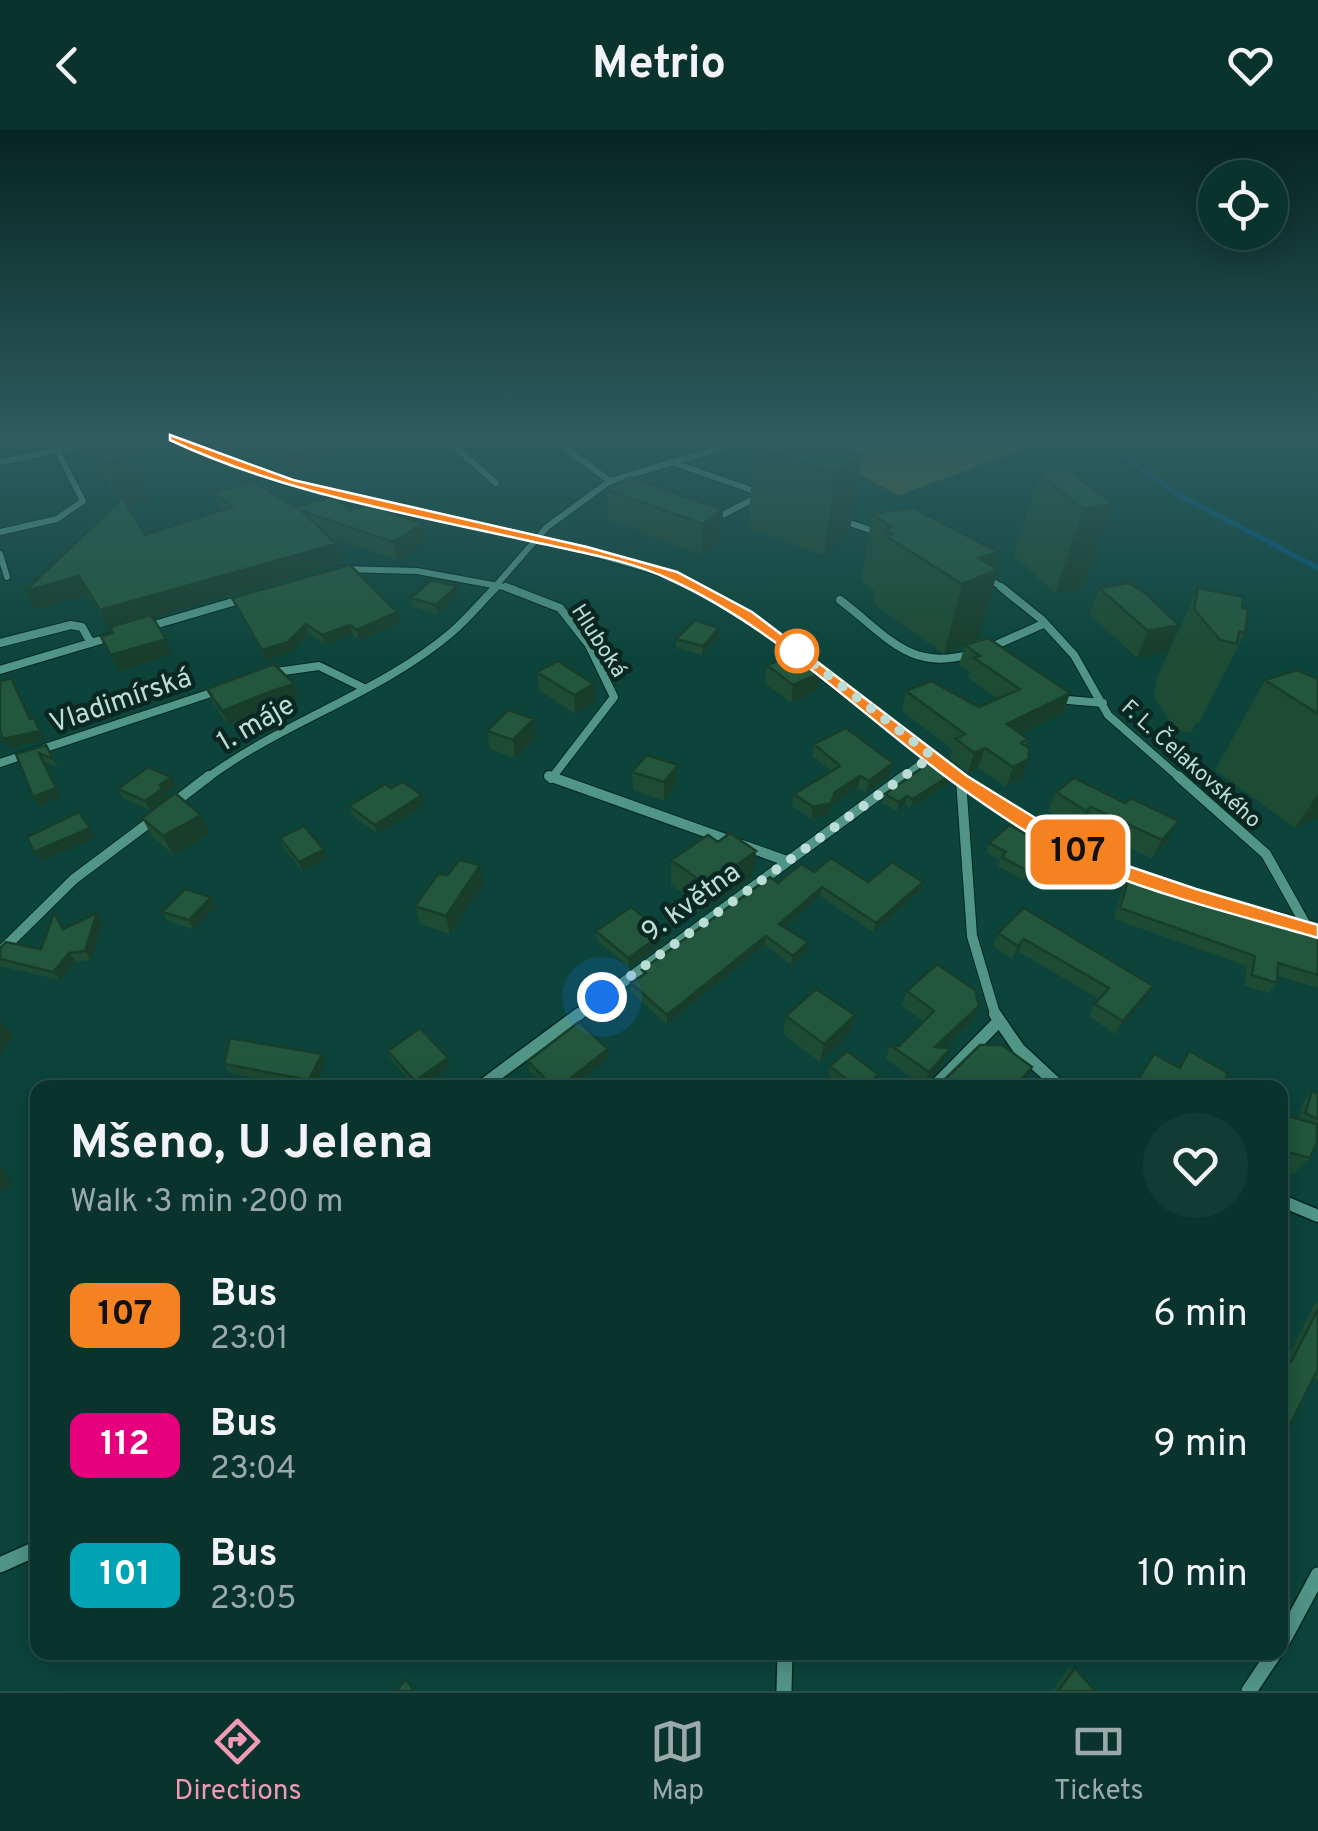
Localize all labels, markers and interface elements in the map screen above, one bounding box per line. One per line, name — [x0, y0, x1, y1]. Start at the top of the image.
text: Metrio — [592, 37, 726, 94]
icon: back — [40, 38, 95, 93]
icon: heart — [1223, 38, 1278, 93]
map controls — [1198, 160, 1288, 250]
button: locate — [1198, 160, 1288, 250]
street label: Hluboká — [564, 600, 632, 683]
unlabelled marker — [776, 630, 818, 672]
street label: Vladimírská — [45, 661, 197, 743]
street label: 1. máje — [211, 688, 302, 761]
street label: F. L. Čelakovského — [1115, 693, 1268, 835]
line badge: 107 — [1020, 820, 1136, 884]
text: 107 — [1050, 830, 1106, 874]
street label: 9. května — [635, 855, 748, 951]
your location — [577, 972, 627, 1022]
button: heart — [1143, 1113, 1248, 1218]
text: Mšeno, U Jelena — [70, 1115, 433, 1175]
text: Walk · 3 min · 200 m — [70, 1183, 343, 1223]
text: Bus — [210, 1271, 277, 1320]
text: 6 min — [1153, 1291, 1248, 1340]
text: 107 — [97, 1293, 153, 1337]
text: 23:01 — [210, 1320, 289, 1360]
text: Bus — [210, 1401, 277, 1450]
text: 9 min — [1153, 1421, 1248, 1470]
text: 112 — [100, 1423, 150, 1467]
text: 23:04 — [210, 1450, 296, 1490]
text: Bus — [210, 1531, 277, 1580]
text: 10 min — [1137, 1551, 1248, 1600]
text: 101 — [99, 1553, 151, 1597]
text: 23:05 — [210, 1580, 296, 1620]
tab: Directions — [174, 1714, 302, 1810]
tab: Map — [650, 1714, 705, 1810]
tab: Tickets — [1054, 1714, 1144, 1810]

